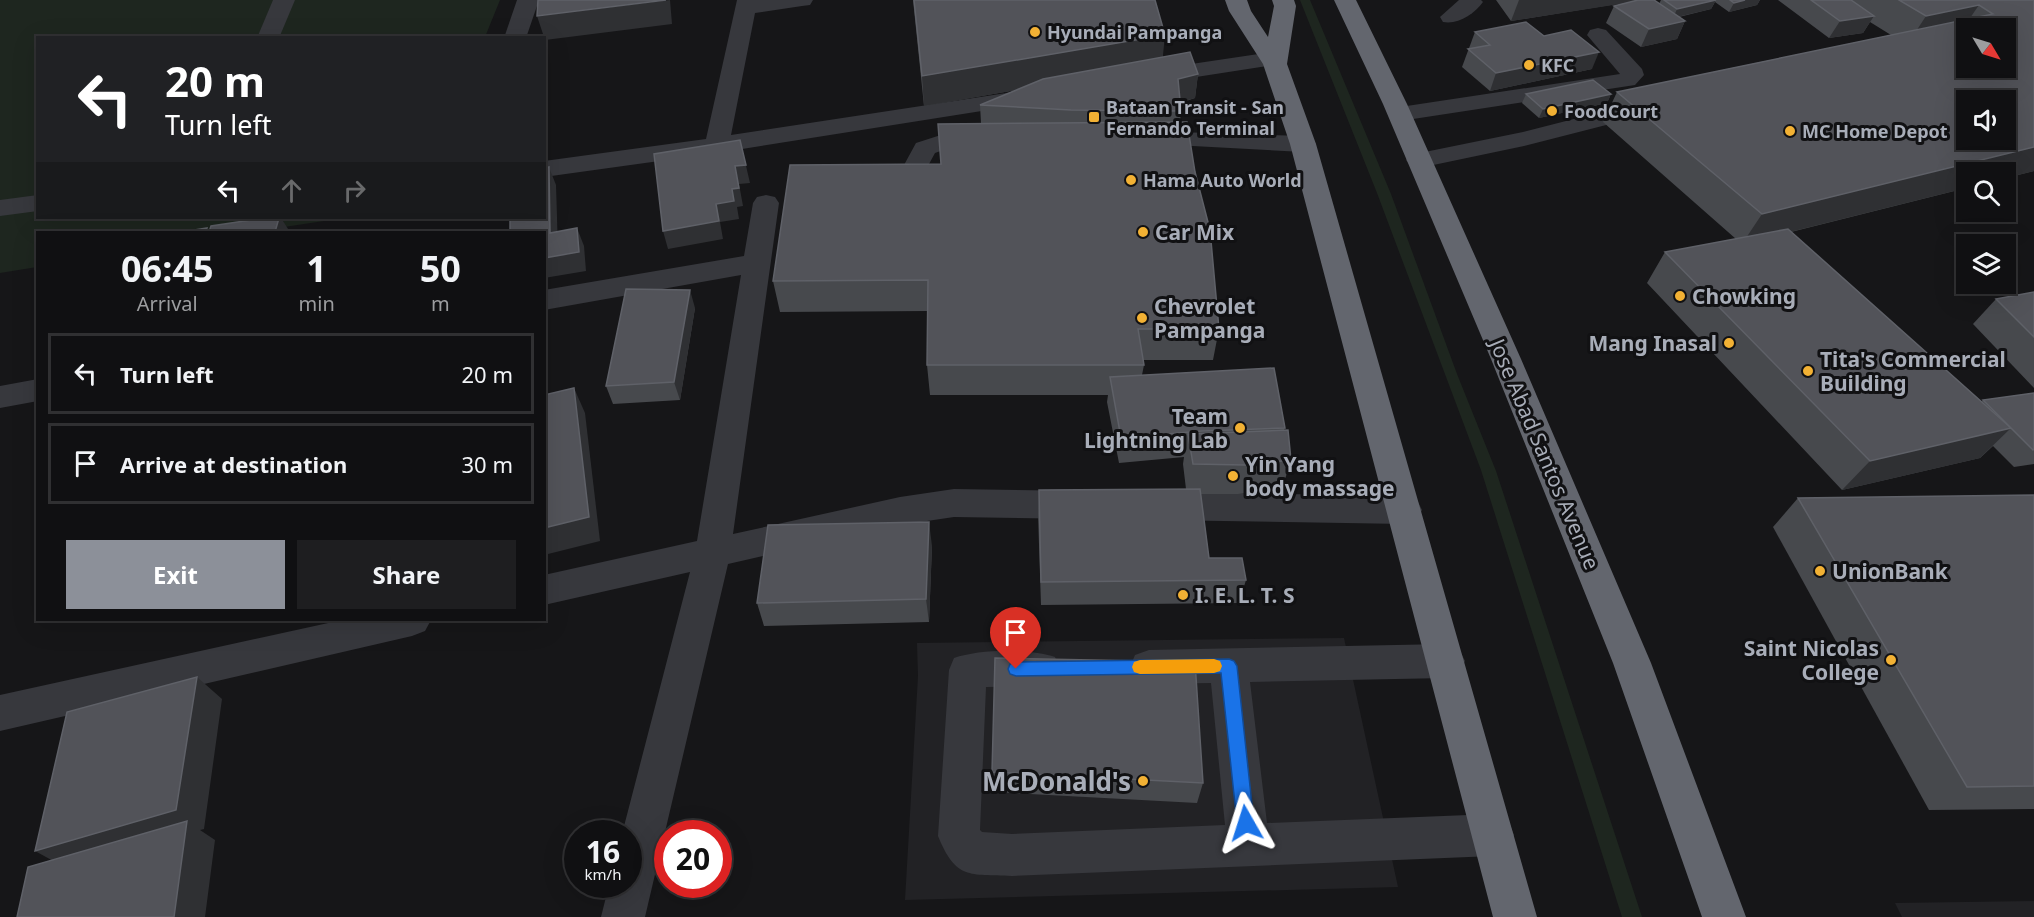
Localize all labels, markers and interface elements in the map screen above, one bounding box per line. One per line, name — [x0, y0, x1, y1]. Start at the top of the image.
north arrow — [1956, 18, 2016, 78]
map controls — [1956, 18, 2016, 294]
place label: Hyundai Pampanga — [1047, 20, 1222, 44]
marker: Hyundai Pampanga — [1028, 25, 1042, 39]
text: 20 m — [165, 52, 265, 109]
place label: KFC — [1541, 53, 1574, 77]
marker: KFC — [1522, 58, 1536, 72]
icon: left — [66, 60, 144, 138]
button: sound — [1956, 90, 2016, 150]
place label: Bataan Transit - San Fernando Terminal — [1106, 95, 1284, 140]
place label: FoodCourt — [1564, 99, 1658, 123]
marker: FoodCourt — [1545, 104, 1559, 118]
text: Turn left — [165, 106, 271, 143]
marker: Bataan Transit - San Fernando Terminal — [1087, 110, 1101, 124]
place label: MC Home Depot — [1802, 119, 1948, 143]
marker: MC Home Depot — [1783, 124, 1797, 138]
button: search — [1956, 162, 2016, 222]
place label: Hama Auto World — [1143, 168, 1302, 192]
marker: Hama Auto World — [1124, 173, 1138, 187]
icon: left — [212, 174, 245, 207]
icon: ahead — [275, 174, 308, 207]
icon: right — [338, 174, 371, 207]
place label: Car Mix — [1155, 218, 1235, 246]
marker: Car Mix — [1136, 225, 1150, 239]
button: layers — [1956, 234, 2016, 294]
text: 06:45 — [121, 244, 214, 293]
text: 1 — [306, 244, 327, 293]
text: 50 — [420, 244, 461, 293]
place label: Chowking — [1692, 282, 1796, 310]
marker: Chowking — [1673, 289, 1687, 303]
text: Arrival — [137, 290, 198, 317]
text: min — [299, 290, 335, 317]
text: m — [431, 290, 450, 317]
place label: Chevrolet Pampanga — [1154, 292, 1265, 344]
marker: Chevrolet Pampanga — [1135, 311, 1149, 325]
place label: Mang Inasal — [1588, 329, 1717, 357]
street label: Jose Abad Santos Avenue — [1483, 332, 1606, 574]
marker: Mang Inasal — [1722, 336, 1736, 350]
place label: Tita's Commercial Building — [1820, 345, 2006, 397]
icon: left — [69, 357, 102, 390]
text: Turn left — [120, 359, 214, 389]
text: 20 m — [462, 359, 513, 389]
marker: Tita's Commercial Building — [1801, 364, 1815, 378]
place label: Team Lightning Lab — [1084, 402, 1228, 454]
marker: Team Lightning Lab — [1233, 421, 1247, 435]
icon: arrive — [69, 447, 102, 480]
text: Arrive at destination — [120, 449, 347, 479]
text: 30 m — [462, 449, 513, 479]
place label: Yin Yang body massage — [1245, 450, 1395, 502]
marker: Yin Yang body massage — [1226, 469, 1240, 483]
button: Exit — [66, 540, 285, 609]
button: Share — [297, 540, 516, 609]
place label: UnionBank — [1832, 557, 1949, 585]
marker: UnionBank — [1813, 564, 1827, 578]
place label: I. E. L. T. S — [1195, 581, 1295, 609]
marker: I. E. L. T. S — [1176, 588, 1190, 602]
pin — [990, 607, 1041, 669]
icon: arrive — [999, 616, 1032, 649]
place label: Saint Nicolas College — [1744, 634, 1879, 686]
marker: Saint Nicolas College — [1884, 653, 1898, 667]
place label: McDonald's — [982, 763, 1131, 799]
marker: McDonald's — [1136, 774, 1150, 788]
position arrow — [1214, 791, 1278, 855]
speed limit sign: 20 — [654, 820, 732, 898]
text: 16 — [586, 831, 620, 872]
text: km/h — [585, 864, 621, 884]

